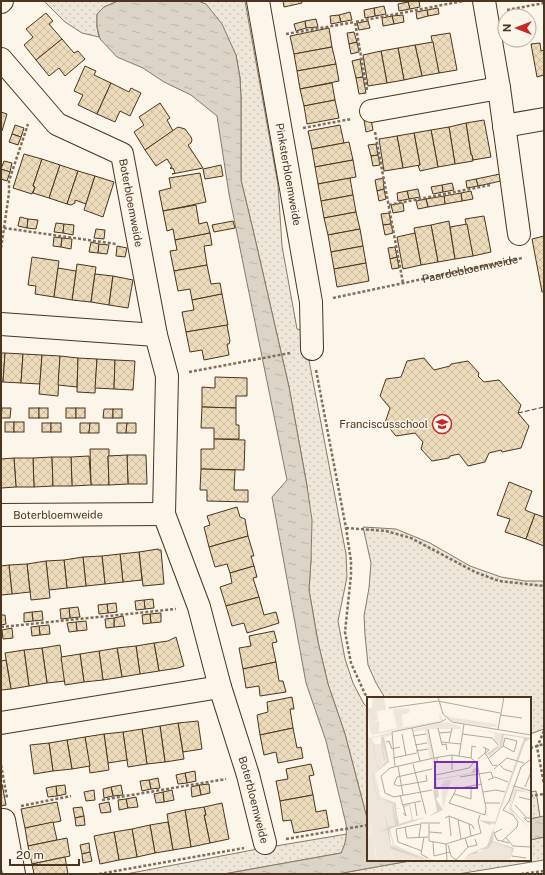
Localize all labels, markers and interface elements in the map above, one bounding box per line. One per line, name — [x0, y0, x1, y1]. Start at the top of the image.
north arrow — [497, 8, 537, 48]
text: N — [501, 24, 513, 32]
street label: Pinksterbloemweide — [274, 122, 303, 227]
street label: Boterbloemweide — [117, 158, 145, 248]
street label: Paardebloemweide — [421, 253, 519, 285]
school or university icon: Franciscusschool — [431, 413, 453, 435]
place label: Franciscusschool — [339, 418, 428, 430]
street label: Boterbloemweide — [13, 508, 103, 521]
inset map — [367, 697, 531, 861]
street label: Boterbloemweide — [236, 755, 271, 845]
scale bar — [10, 841, 79, 867]
text: 20 m — [16, 848, 44, 862]

